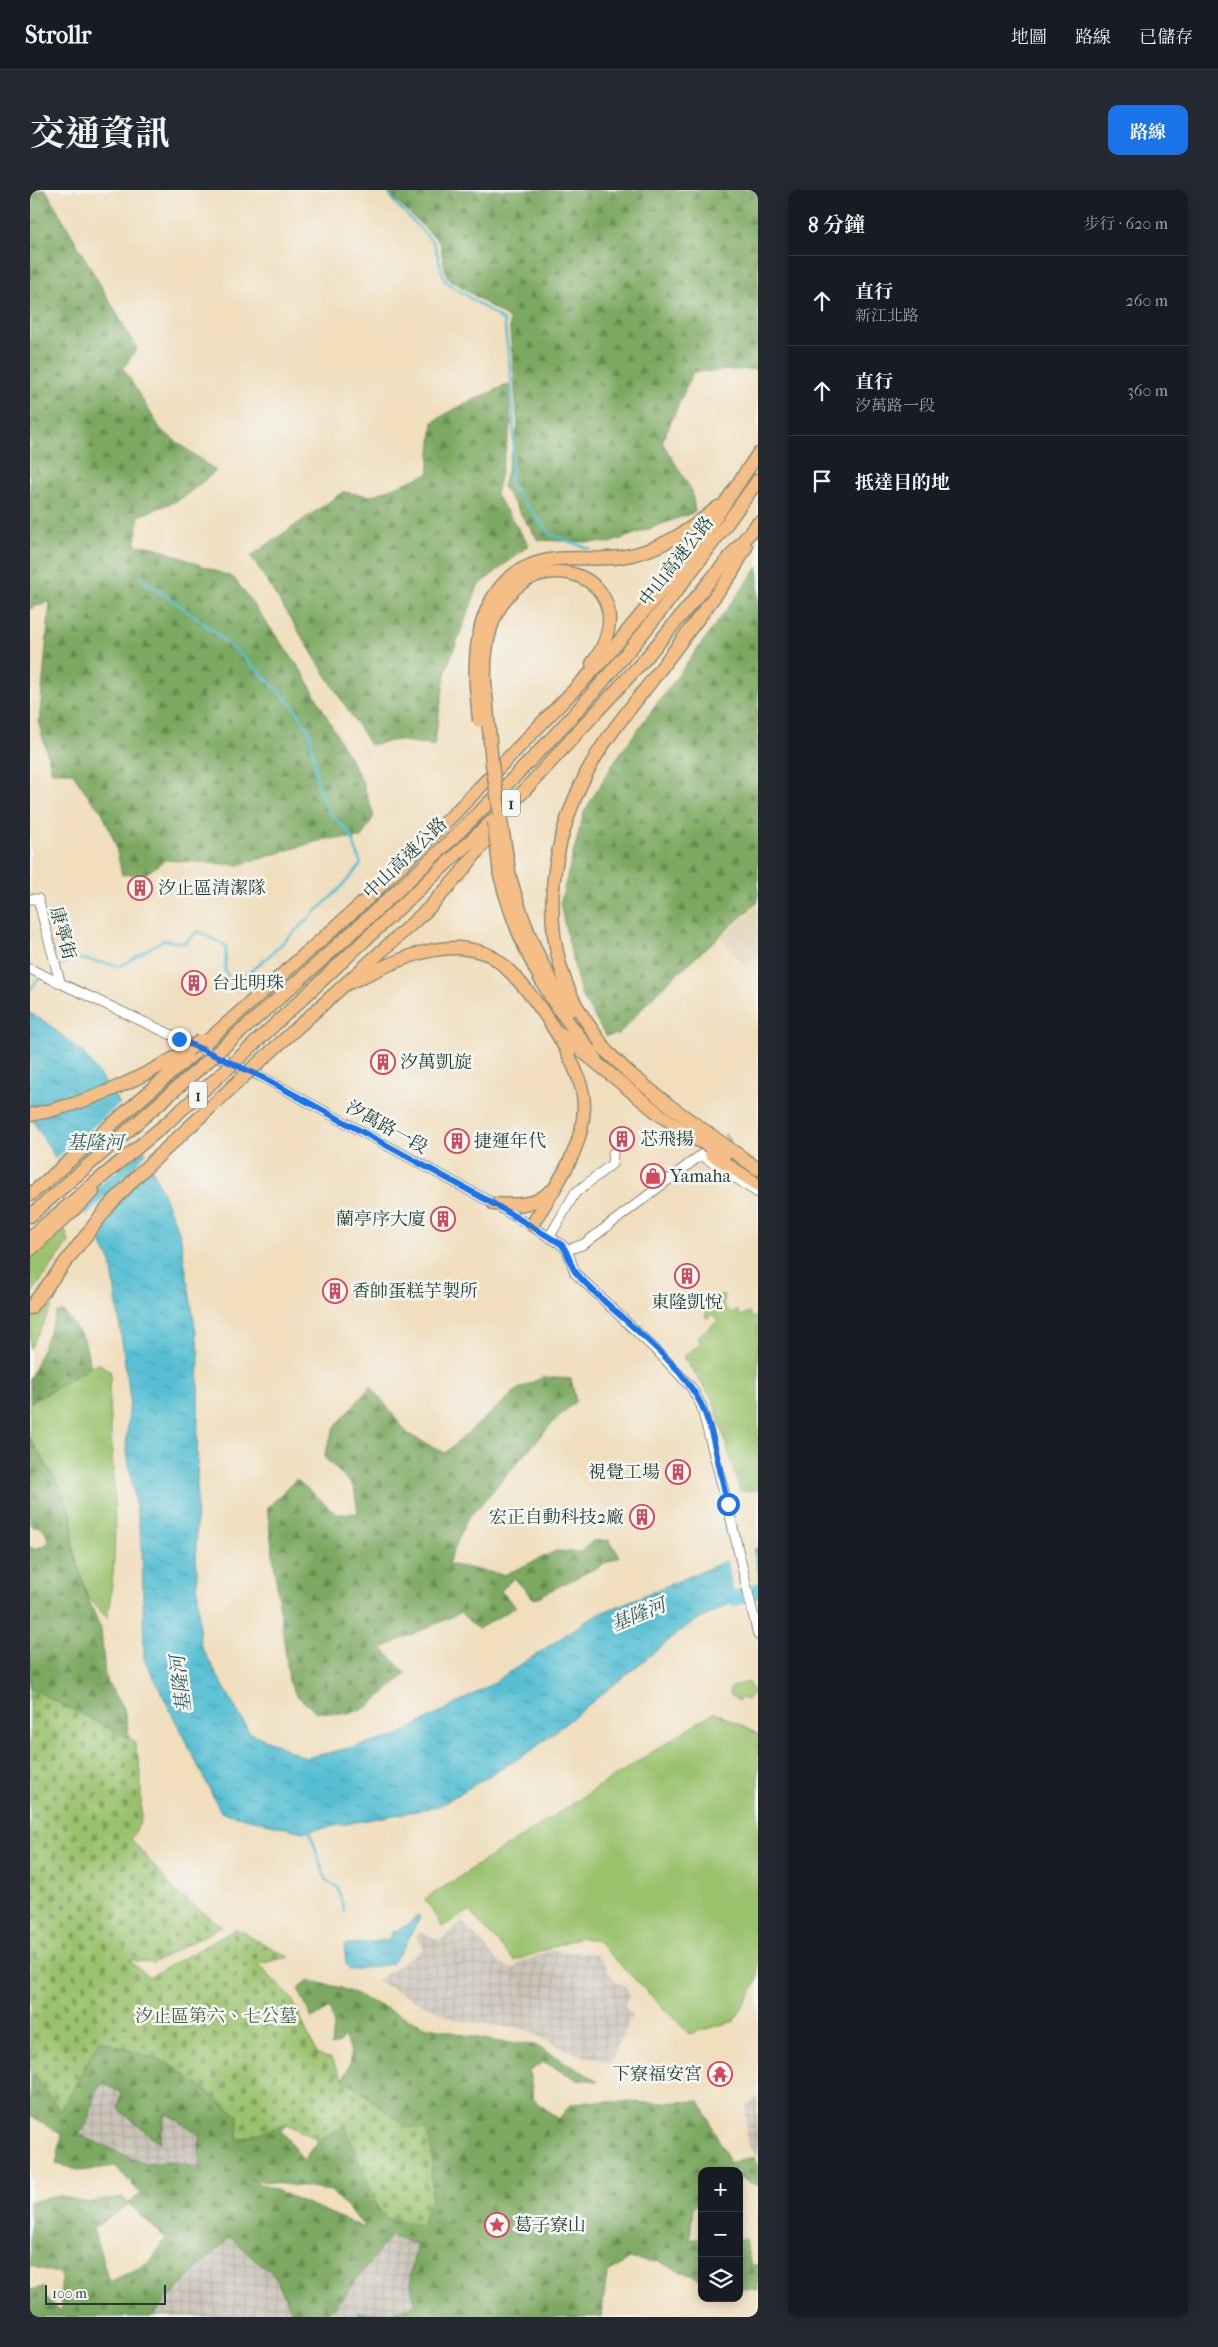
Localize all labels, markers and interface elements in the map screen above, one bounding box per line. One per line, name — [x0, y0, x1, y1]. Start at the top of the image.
text: Strollr — [25, 21, 92, 49]
text: 地圖 — [1011, 27, 1047, 48]
text: 路線 — [1075, 27, 1111, 48]
text: 已儲存 — [1139, 27, 1193, 48]
button: 路線 — [1108, 105, 1188, 155]
text: 交通資訊 — [30, 113, 170, 154]
text: 8 分鐘 — [808, 213, 865, 237]
text: 步行 · 620 m — [1083, 214, 1168, 233]
text: 直行 — [855, 281, 893, 303]
icon: ahead — [808, 287, 836, 315]
text: 260 m — [1126, 291, 1168, 310]
text: 新江北路 — [855, 306, 919, 325]
text: 直行 — [855, 371, 893, 393]
icon: ahead — [808, 377, 836, 405]
text: 360 m — [1127, 381, 1168, 400]
text: 汐萬路一段 — [855, 396, 935, 415]
icon: arrive — [808, 467, 836, 495]
text: 抵達目的地 — [855, 472, 950, 494]
street label: 中山高速公路 — [635, 512, 718, 610]
road number: 1 — [502, 790, 520, 816]
street label: 中山高速公路 — [359, 813, 451, 903]
building icon: 汐止區清潔隊 — [127, 875, 153, 901]
place label: 汐止區清潔隊 — [158, 878, 266, 899]
street label: 康寧街 — [45, 904, 80, 962]
building icon: 台北明珠 — [181, 970, 207, 996]
place label: 台北明珠 — [212, 973, 284, 994]
route end — [168, 1028, 191, 1051]
building icon: 汐萬凱旋 — [370, 1049, 396, 1075]
place label: 汐萬凱旋 — [400, 1052, 472, 1073]
road number: 1 — [189, 1082, 207, 1108]
street label: 汐萬路一段 — [342, 1096, 431, 1158]
building icon: 芯飛揚 — [609, 1126, 635, 1152]
building icon: 捷運年代 — [444, 1128, 470, 1154]
place label: 芯飛揚 — [640, 1129, 694, 1150]
place label: 捷運年代 — [474, 1131, 546, 1152]
water label: 基隆河 — [66, 1132, 126, 1154]
shop icon: Yamaha — [640, 1163, 666, 1189]
place label: Yamaha — [669, 1166, 732, 1187]
building icon: 蘭亭序大廈 — [430, 1206, 456, 1232]
place label: 蘭亭序大廈 — [336, 1209, 426, 1230]
building icon: 東隆凱悅 — [674, 1263, 700, 1289]
building icon: 香帥蛋糕芋製所 — [322, 1278, 348, 1304]
place label: 香帥蛋糕芋製所 — [352, 1281, 478, 1302]
place label: 東隆凱悅 — [651, 1292, 723, 1313]
building icon: 視覺工場 — [665, 1459, 691, 1485]
place label: 視覺工場 — [588, 1462, 660, 1483]
route start — [717, 1493, 740, 1516]
building icon: 宏正自動科技2廠 — [629, 1504, 655, 1530]
place label: 宏正自動科技2廠 — [489, 1507, 624, 1528]
water label: 基隆河 — [608, 1593, 672, 1636]
water label: 基隆河 — [166, 1651, 195, 1714]
park label: 汐止區第六、七公墓 — [135, 2006, 297, 2027]
temple icon: 下寮福安宮 — [707, 2061, 733, 2087]
place label: 下寮福安宮 — [612, 2064, 702, 2085]
map controls — [698, 2167, 743, 2302]
button: + — [698, 2167, 743, 2212]
place icon: 葛子寮山 — [484, 2212, 510, 2238]
button: − — [698, 2212, 743, 2257]
place label: 葛子寮山 — [514, 2215, 586, 2236]
button: layers — [698, 2257, 743, 2302]
scale bar — [45, 2282, 166, 2305]
text: 100 m — [52, 2285, 87, 2302]

